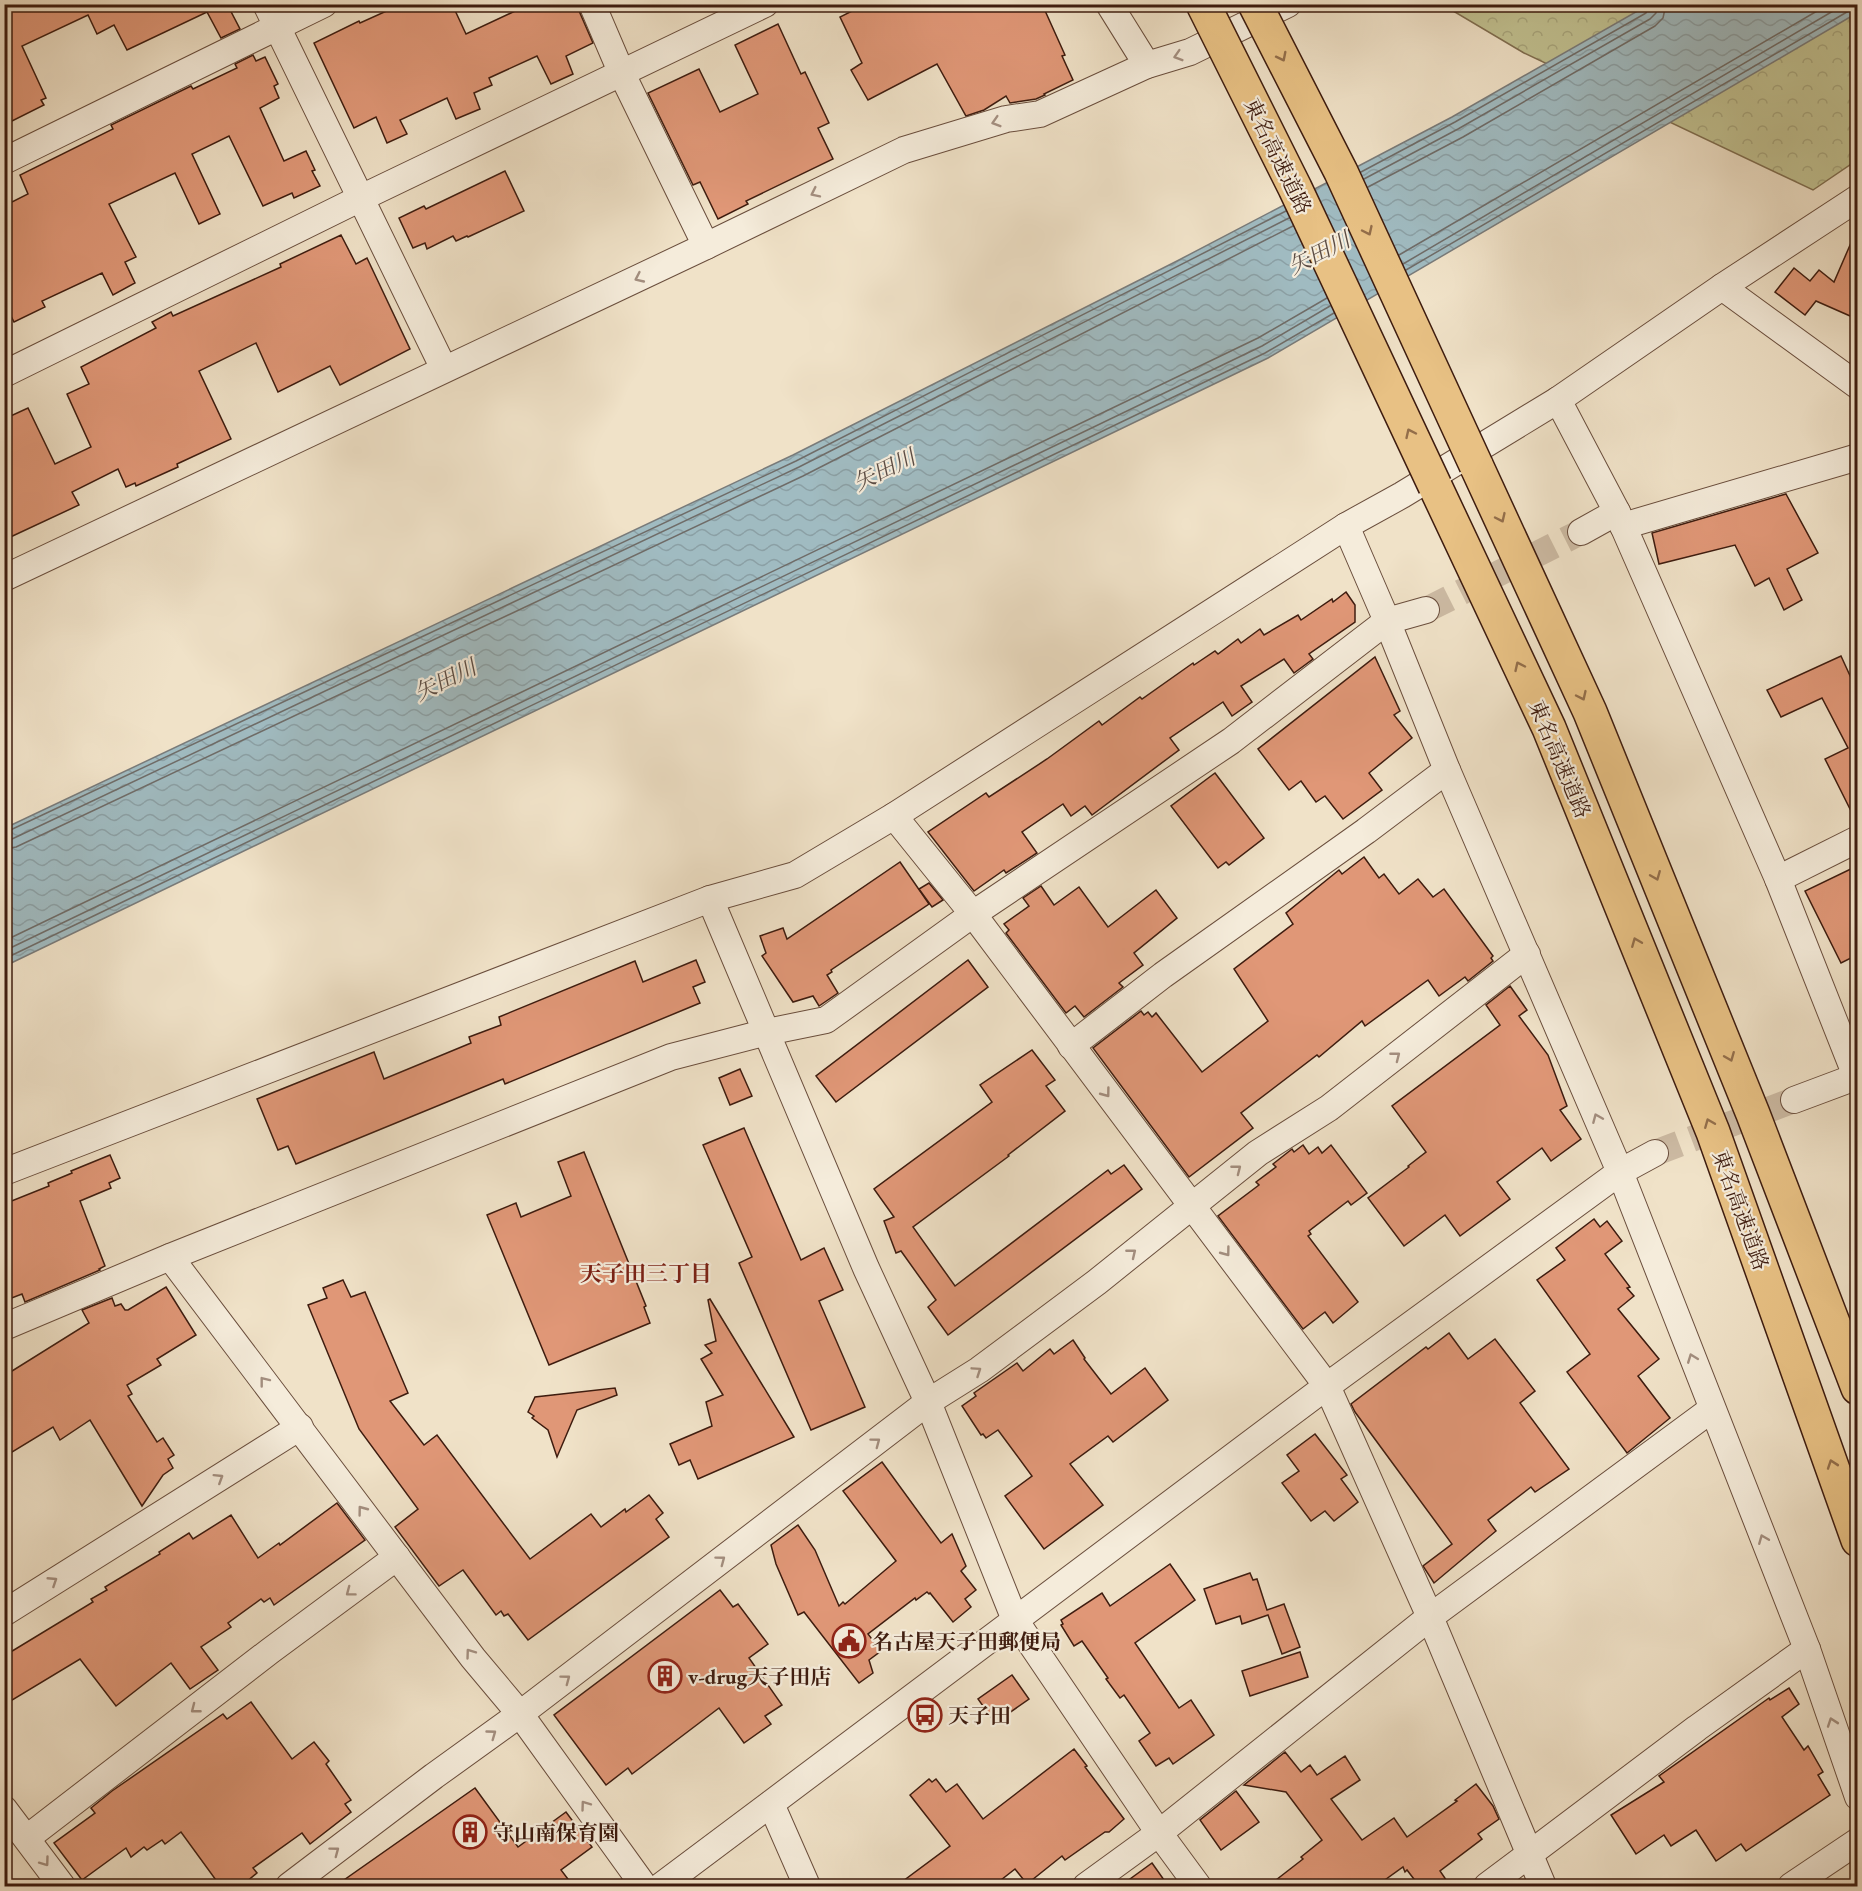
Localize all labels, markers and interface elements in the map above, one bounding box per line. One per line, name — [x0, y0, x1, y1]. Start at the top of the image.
one-way arrow — [1173, 49, 1184, 61]
one-way arrow — [1274, 50, 1286, 61]
street label: 東名高速道路 — [1238, 93, 1318, 219]
one-way arrow — [991, 115, 1002, 127]
one-way arrow — [811, 186, 822, 198]
water label: 矢田川 — [1283, 224, 1357, 281]
one-way arrow — [1361, 225, 1373, 236]
one-way arrow — [635, 270, 646, 282]
one-way arrow — [1406, 429, 1418, 440]
water label: 矢田川 — [848, 442, 922, 498]
one-way arrow — [1493, 512, 1505, 523]
water label: 矢田川 — [409, 652, 483, 708]
one-way arrow — [1515, 661, 1527, 672]
one-way arrow — [1575, 689, 1587, 700]
street label: 東名高速道路 — [1523, 696, 1597, 822]
one-way arrow — [1649, 870, 1661, 881]
one-way arrow — [1631, 937, 1643, 948]
one-way arrow — [1723, 1050, 1735, 1061]
one-way arrow — [1389, 1052, 1400, 1063]
one-way arrow — [1099, 1086, 1110, 1097]
one-way arrow — [1592, 1114, 1604, 1125]
one-way arrow — [1704, 1118, 1716, 1129]
street label: 東名高速道路 — [1707, 1146, 1775, 1274]
one-way arrow — [1231, 1166, 1242, 1177]
one-way arrow — [1219, 1245, 1230, 1256]
one-way arrow — [1125, 1249, 1136, 1260]
district label: 天子田三丁目 — [580, 1259, 712, 1288]
one-way arrow — [1687, 1353, 1699, 1364]
one-way arrow — [971, 1367, 982, 1378]
one-way arrow — [261, 1376, 272, 1387]
one-way arrow — [869, 1438, 880, 1449]
one-way arrow — [1826, 1459, 1839, 1470]
one-way arrow — [212, 1474, 223, 1485]
one-way arrow — [358, 1506, 369, 1517]
one-way arrow — [1758, 1535, 1770, 1546]
one-way arrow — [714, 1557, 725, 1568]
one-way arrow — [47, 1577, 58, 1588]
one-way arrow — [346, 1584, 357, 1595]
public building icon: 名古屋天子田郵便局 — [831, 1623, 867, 1659]
place label: 名古屋天子田郵便局 — [872, 1628, 1061, 1655]
one-way arrow — [466, 1648, 477, 1659]
building icon: v-drug天子田店 — [647, 1658, 683, 1694]
place label: v-drug天子田店 — [688, 1663, 831, 1690]
one-way arrow — [559, 1675, 570, 1686]
bus stop icon: 天子田 — [907, 1697, 943, 1733]
one-way arrow — [191, 1702, 202, 1713]
place label: 天子田 — [948, 1702, 1011, 1729]
one-way arrow — [1826, 1717, 1839, 1728]
one-way arrow — [485, 1731, 496, 1742]
one-way arrow — [582, 1801, 593, 1812]
building icon: 守山南保育園 — [452, 1814, 488, 1850]
place label: 守山南保育園 — [493, 1819, 619, 1846]
one-way arrow — [329, 1847, 340, 1858]
one-way arrow — [37, 1856, 48, 1867]

